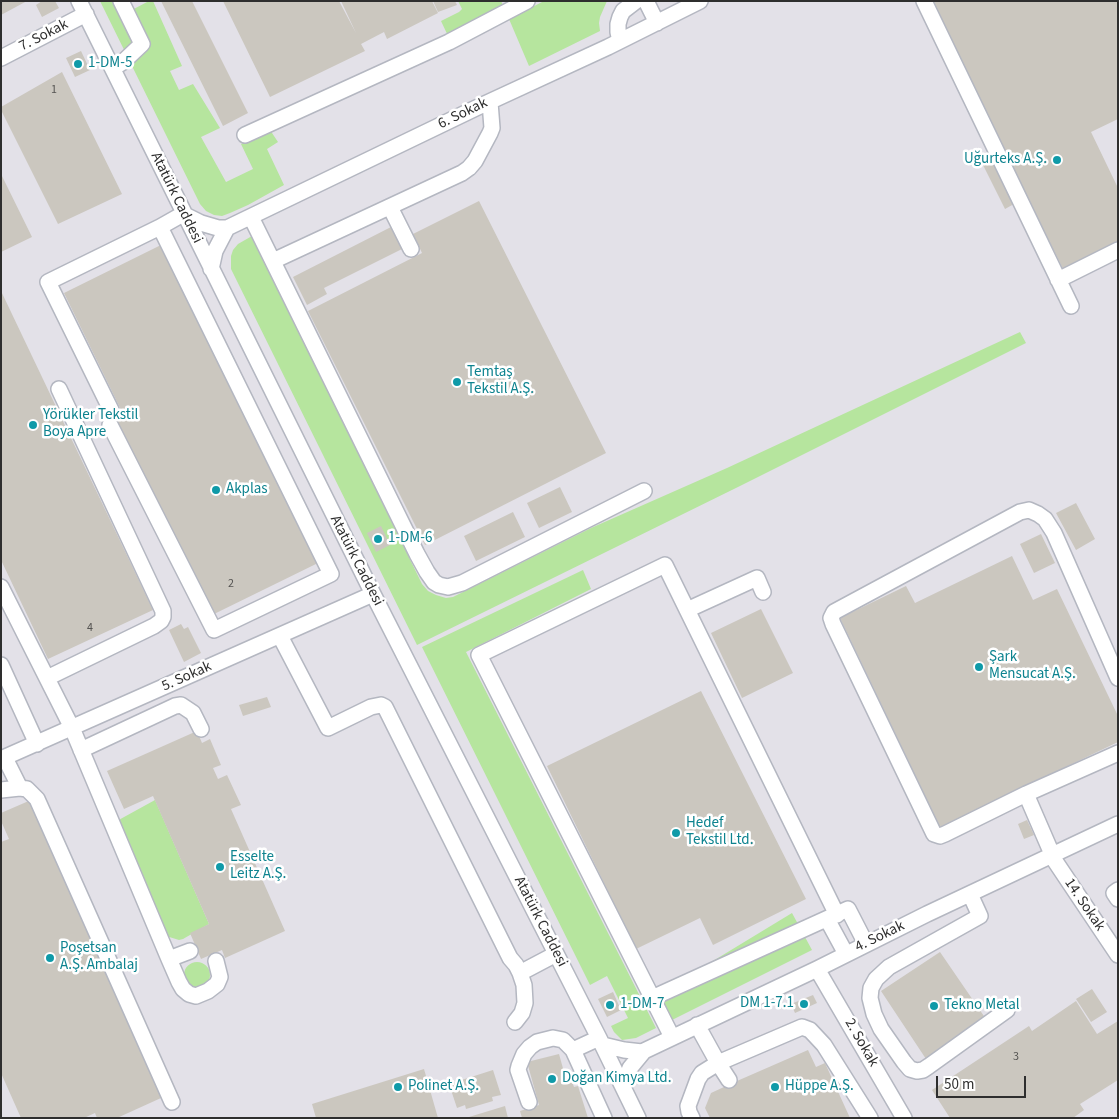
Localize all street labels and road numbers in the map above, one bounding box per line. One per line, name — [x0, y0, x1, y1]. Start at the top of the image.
street label: 7. Sokak — [16, 16, 72, 56]
street label: 6. Sokak — [435, 94, 491, 134]
street label: Atatürk Caddesi — [146, 150, 206, 246]
street label: Atatürk Caddesi — [325, 513, 387, 609]
street label: 5. Sokak — [159, 658, 215, 696]
street label: Atatürk Caddesi — [509, 874, 571, 970]
street label: 14. Sokak — [1060, 875, 1108, 935]
street label: 4. Sokak — [852, 917, 908, 957]
street label: 2. Sokak — [840, 1016, 882, 1070]

